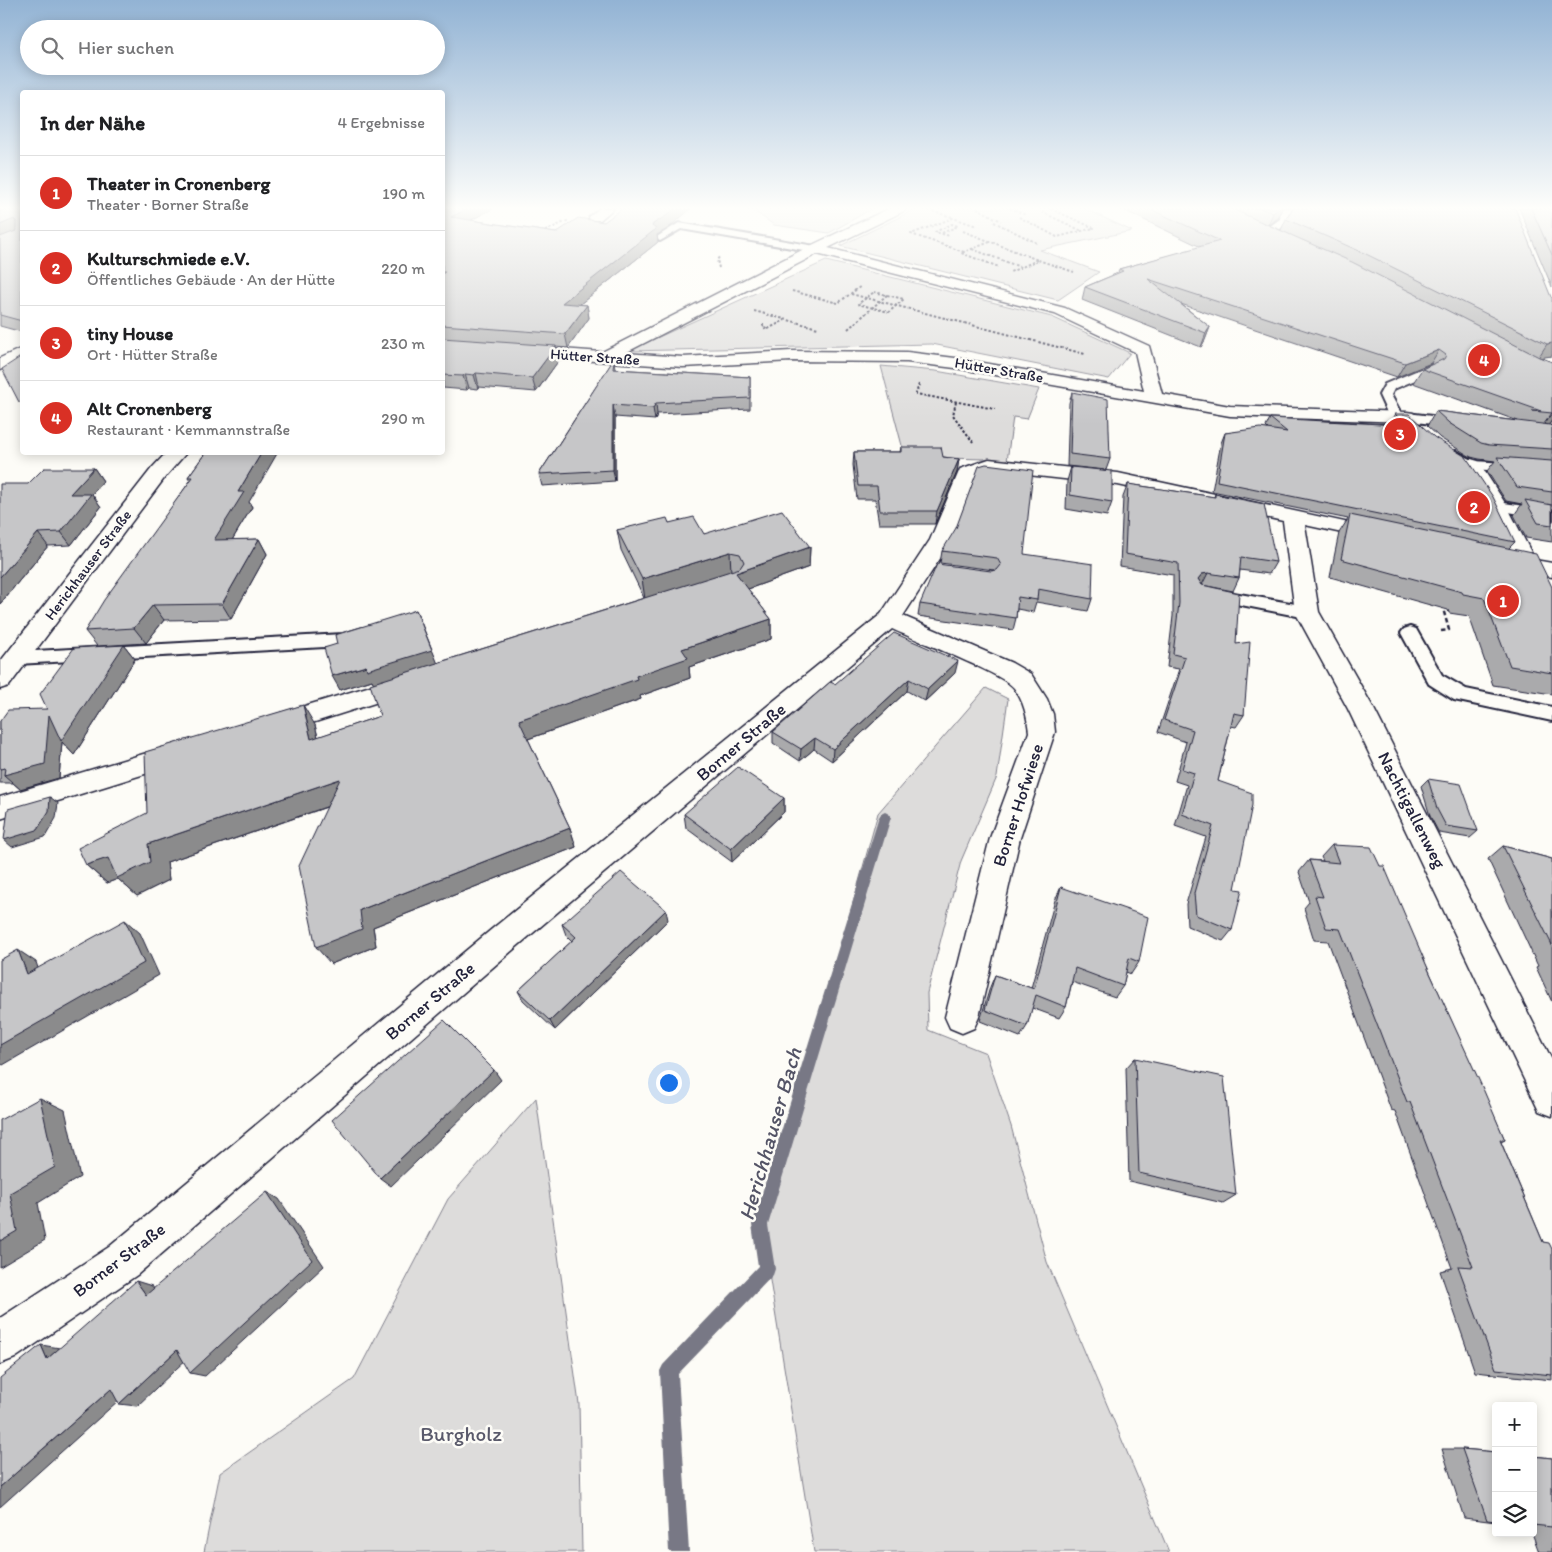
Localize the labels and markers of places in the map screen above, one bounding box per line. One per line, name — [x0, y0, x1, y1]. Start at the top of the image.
pin: 4 — [1468, 341, 1500, 379]
pin: 3 — [1384, 415, 1416, 453]
pin: 2 — [1458, 488, 1490, 526]
pin: 1 — [1487, 582, 1519, 620]

